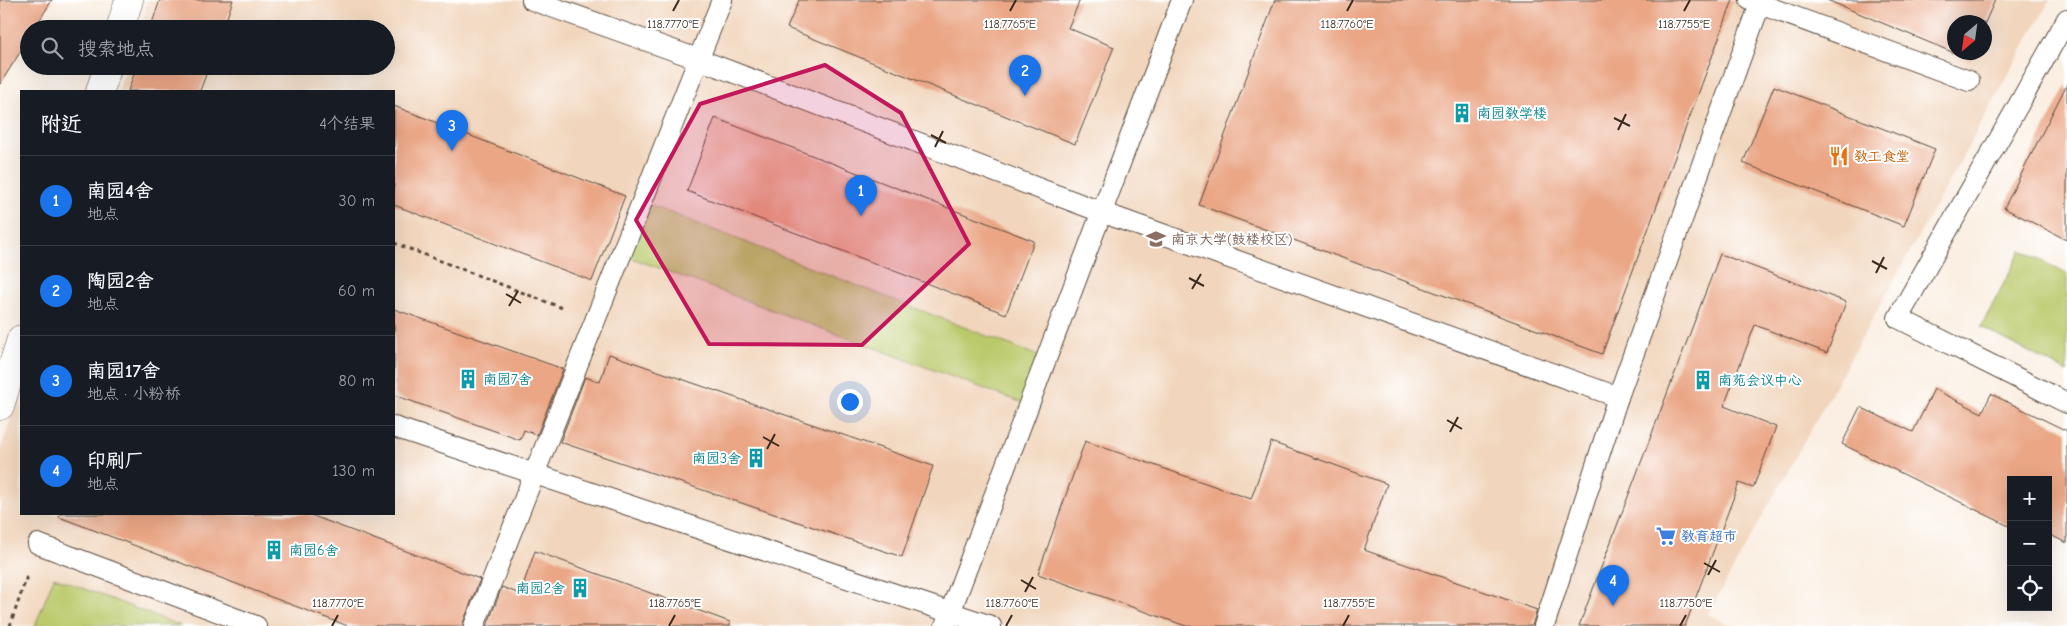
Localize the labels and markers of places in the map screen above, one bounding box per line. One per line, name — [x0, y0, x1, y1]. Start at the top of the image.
pin: 2 — [1009, 55, 1041, 96]
building icon: 南园教学楼 — [1451, 102, 1473, 124]
place label: 南园教学楼 — [1477, 105, 1547, 122]
pin: 3 — [436, 110, 468, 151]
restaurant icon: 教工食堂 — [1828, 145, 1850, 167]
place label: 教工食堂 — [1854, 148, 1910, 165]
pin: 1 — [845, 175, 877, 216]
school or university icon: 南京大学(鼓楼校区) — [1145, 228, 1167, 250]
place label: 南京大学(鼓楼校区) — [1171, 231, 1293, 248]
building icon: 南园7舍 — [457, 368, 479, 390]
building icon: 南苑会议中心 — [1692, 369, 1714, 391]
place label: 南园7舍 — [483, 371, 532, 388]
place label: 南苑会议中心 — [1718, 372, 1802, 389]
building icon: 南园3舍 — [745, 447, 767, 469]
place label: 南园3舍 — [692, 450, 741, 467]
supermarket icon: 教育超市 — [1655, 525, 1677, 547]
place label: 教育超市 — [1681, 528, 1737, 545]
building icon: 南园6舍 — [263, 539, 285, 561]
place label: 南园6舍 — [289, 542, 339, 559]
pin: 4 — [1597, 565, 1629, 606]
building icon: 南园2舍 — [569, 577, 591, 599]
place label: 南园2舍 — [516, 580, 565, 597]

